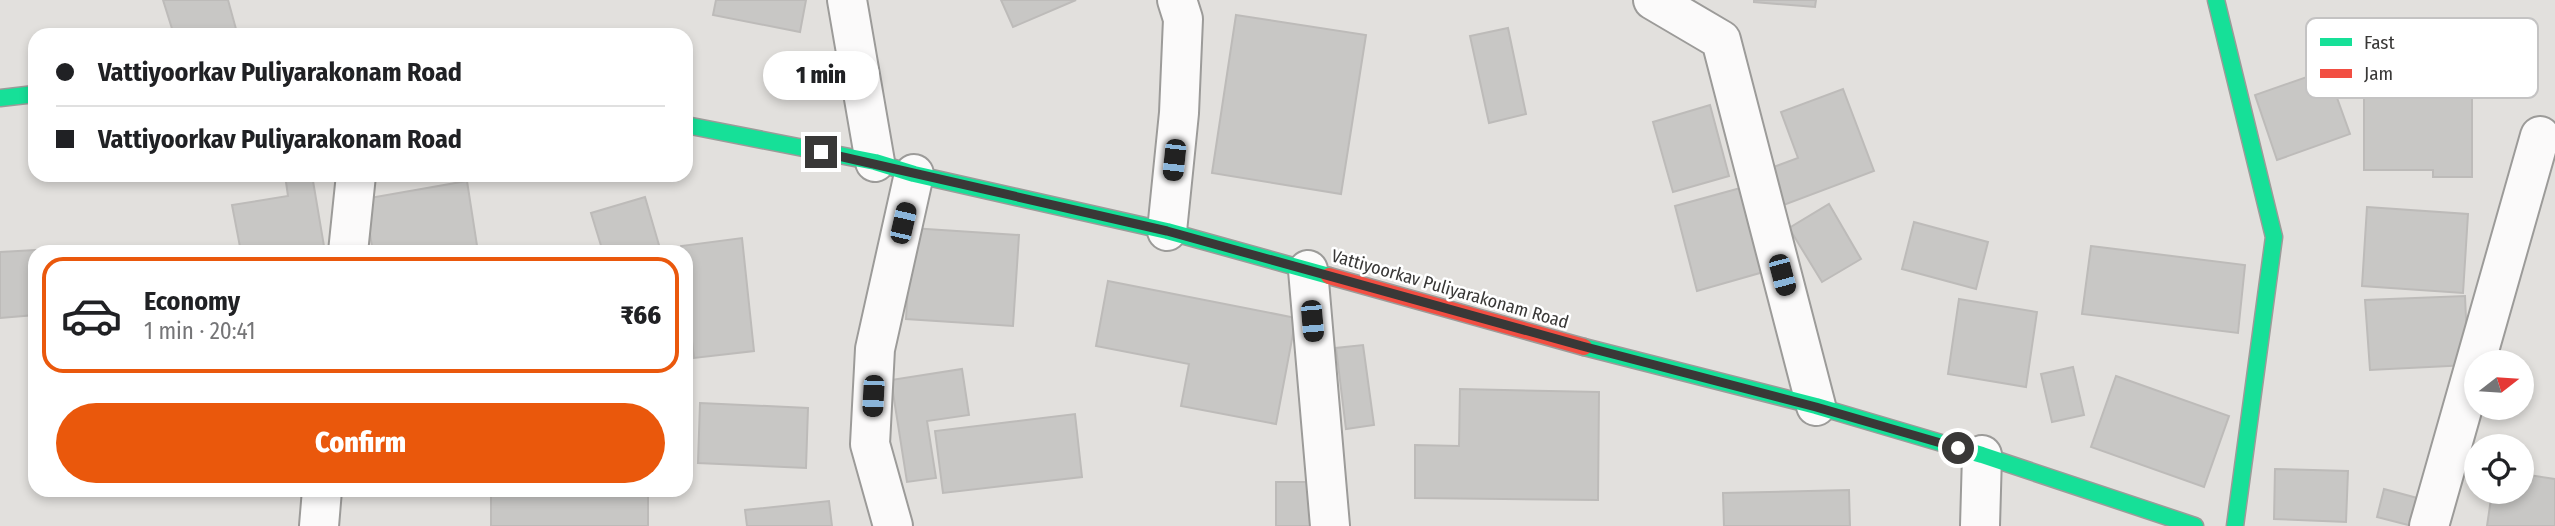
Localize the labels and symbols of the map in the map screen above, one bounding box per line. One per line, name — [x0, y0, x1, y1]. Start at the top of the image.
legend — [2306, 18, 2538, 98]
text: Fast — [2364, 31, 2395, 54]
callout: 1 min — [763, 51, 879, 100]
text: Jam — [2364, 62, 2393, 85]
route end — [805, 136, 837, 168]
car — [1162, 138, 1187, 182]
car — [889, 200, 918, 246]
street label: Vattiyoorkav Puliyarakonam Road — [1329, 245, 1571, 333]
car — [1767, 252, 1798, 298]
car — [1300, 299, 1325, 343]
north arrow — [2464, 350, 2534, 420]
car — [862, 374, 885, 418]
route start — [1942, 432, 1974, 464]

